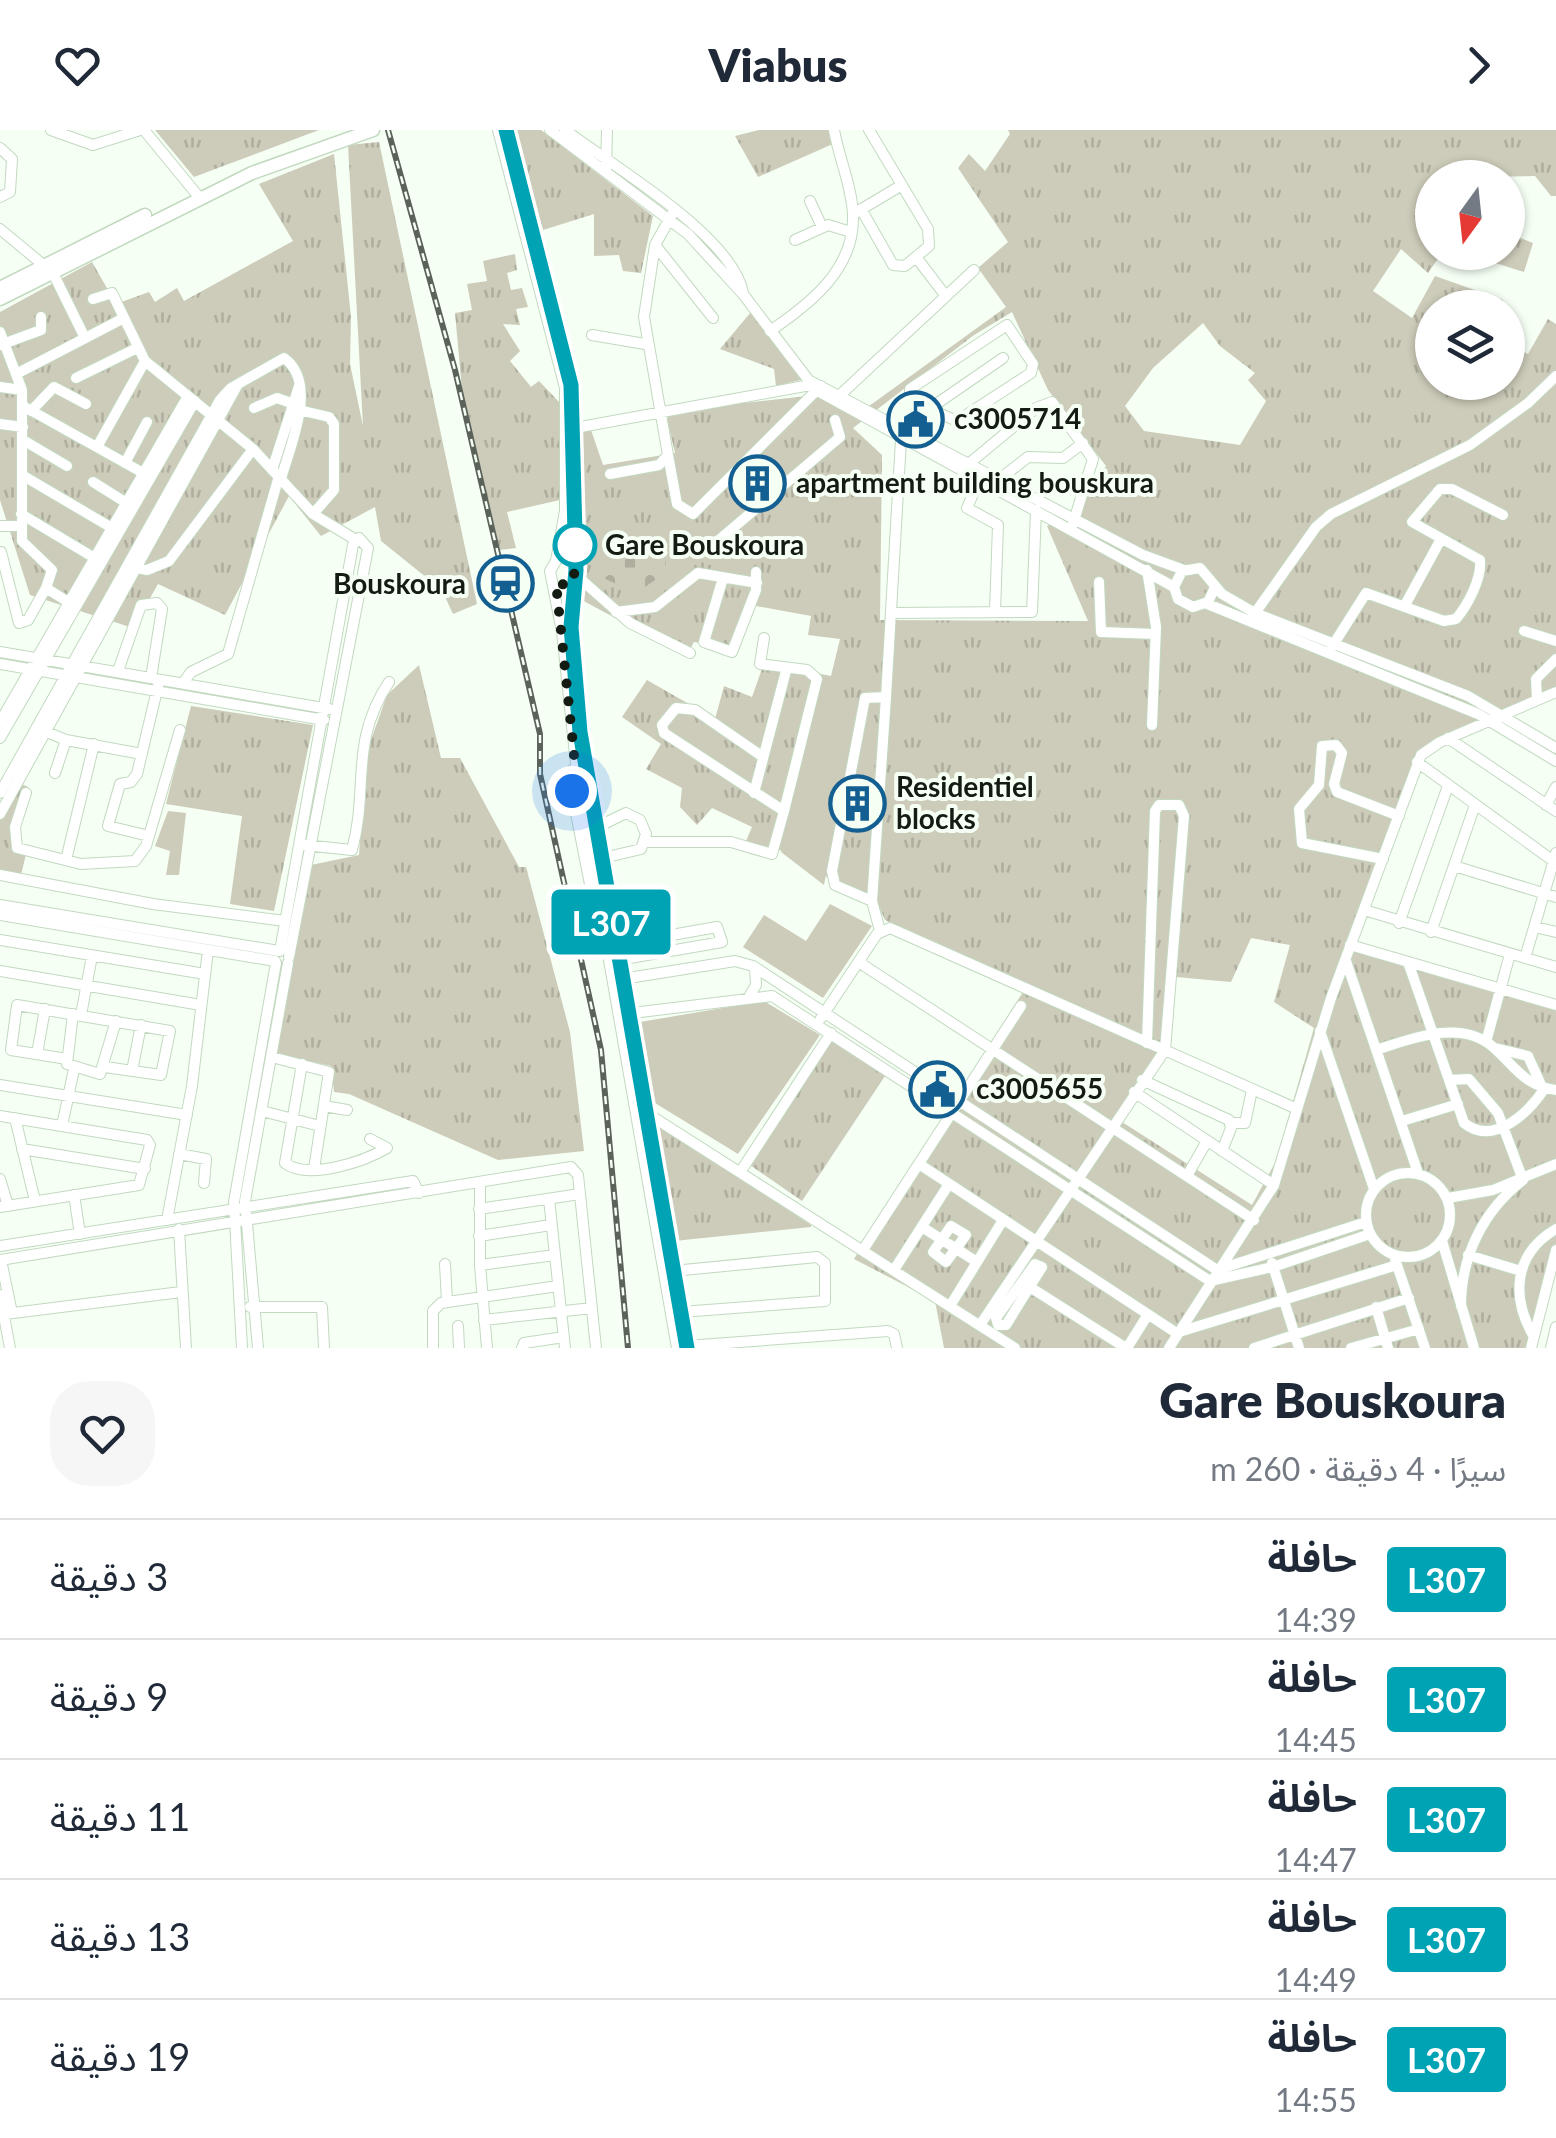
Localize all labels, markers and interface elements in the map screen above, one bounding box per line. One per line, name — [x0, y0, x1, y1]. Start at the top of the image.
icon: heart — [50, 38, 105, 93]
text: Viabus — [709, 38, 847, 92]
icon: forward — [1451, 38, 1506, 93]
north arrow — [1415, 160, 1525, 270]
map controls — [1415, 160, 1525, 400]
button: layers — [1415, 290, 1525, 400]
public building icon: c3005714 — [885, 389, 945, 449]
place label: c3005714 — [954, 401, 1081, 435]
building icon: apartment building bouskura — [727, 453, 787, 513]
place label: apartment building bouskura — [796, 465, 1154, 499]
marker: Gare Bouskoura — [554, 524, 596, 566]
place label: Gare Bouskoura — [605, 527, 804, 561]
station icon: Bouskoura — [475, 554, 535, 614]
place label: Bouskoura — [333, 566, 466, 600]
your location — [547, 766, 597, 816]
place label: Residentiel blocks — [896, 769, 1034, 835]
building icon: Residentiel blocks — [827, 773, 887, 833]
line badge: L307 — [541, 890, 681, 954]
text: L307 — [571, 901, 651, 943]
public building icon: c3005655 — [907, 1059, 967, 1119]
place label: c3005655 — [976, 1071, 1103, 1105]
text: Gare Bouskoura — [1159, 1371, 1506, 1428]
button: heart — [50, 1381, 155, 1486]
text: سيرًا · 4 دقيقة · 260 m — [1210, 1449, 1506, 1488]
text: حافلة — [1268, 1534, 1357, 1580]
text: 3 دقيقة — [50, 1553, 168, 1599]
text: L307 — [1407, 1558, 1486, 1600]
text: 14:39 — [1275, 1600, 1357, 1639]
text: حافلة — [1268, 1654, 1357, 1700]
text: 9 دقيقة — [50, 1673, 168, 1719]
text: L307 — [1407, 1678, 1486, 1720]
text: 14:45 — [1275, 1720, 1357, 1759]
text: حافلة — [1268, 1774, 1357, 1820]
text: 11 دقيقة — [50, 1793, 190, 1839]
text: L307 — [1407, 1798, 1486, 1840]
text: 14:47 — [1275, 1840, 1357, 1879]
text: حافلة — [1268, 1894, 1357, 1940]
text: 13 دقيقة — [50, 1913, 190, 1959]
text: L307 — [1407, 1918, 1486, 1960]
text: 14:49 — [1275, 1960, 1357, 1999]
text: حافلة — [1268, 2014, 1357, 2060]
text: 19 دقيقة — [50, 2033, 190, 2079]
text: L307 — [1407, 2038, 1486, 2080]
text: 14:55 — [1275, 2080, 1357, 2119]

